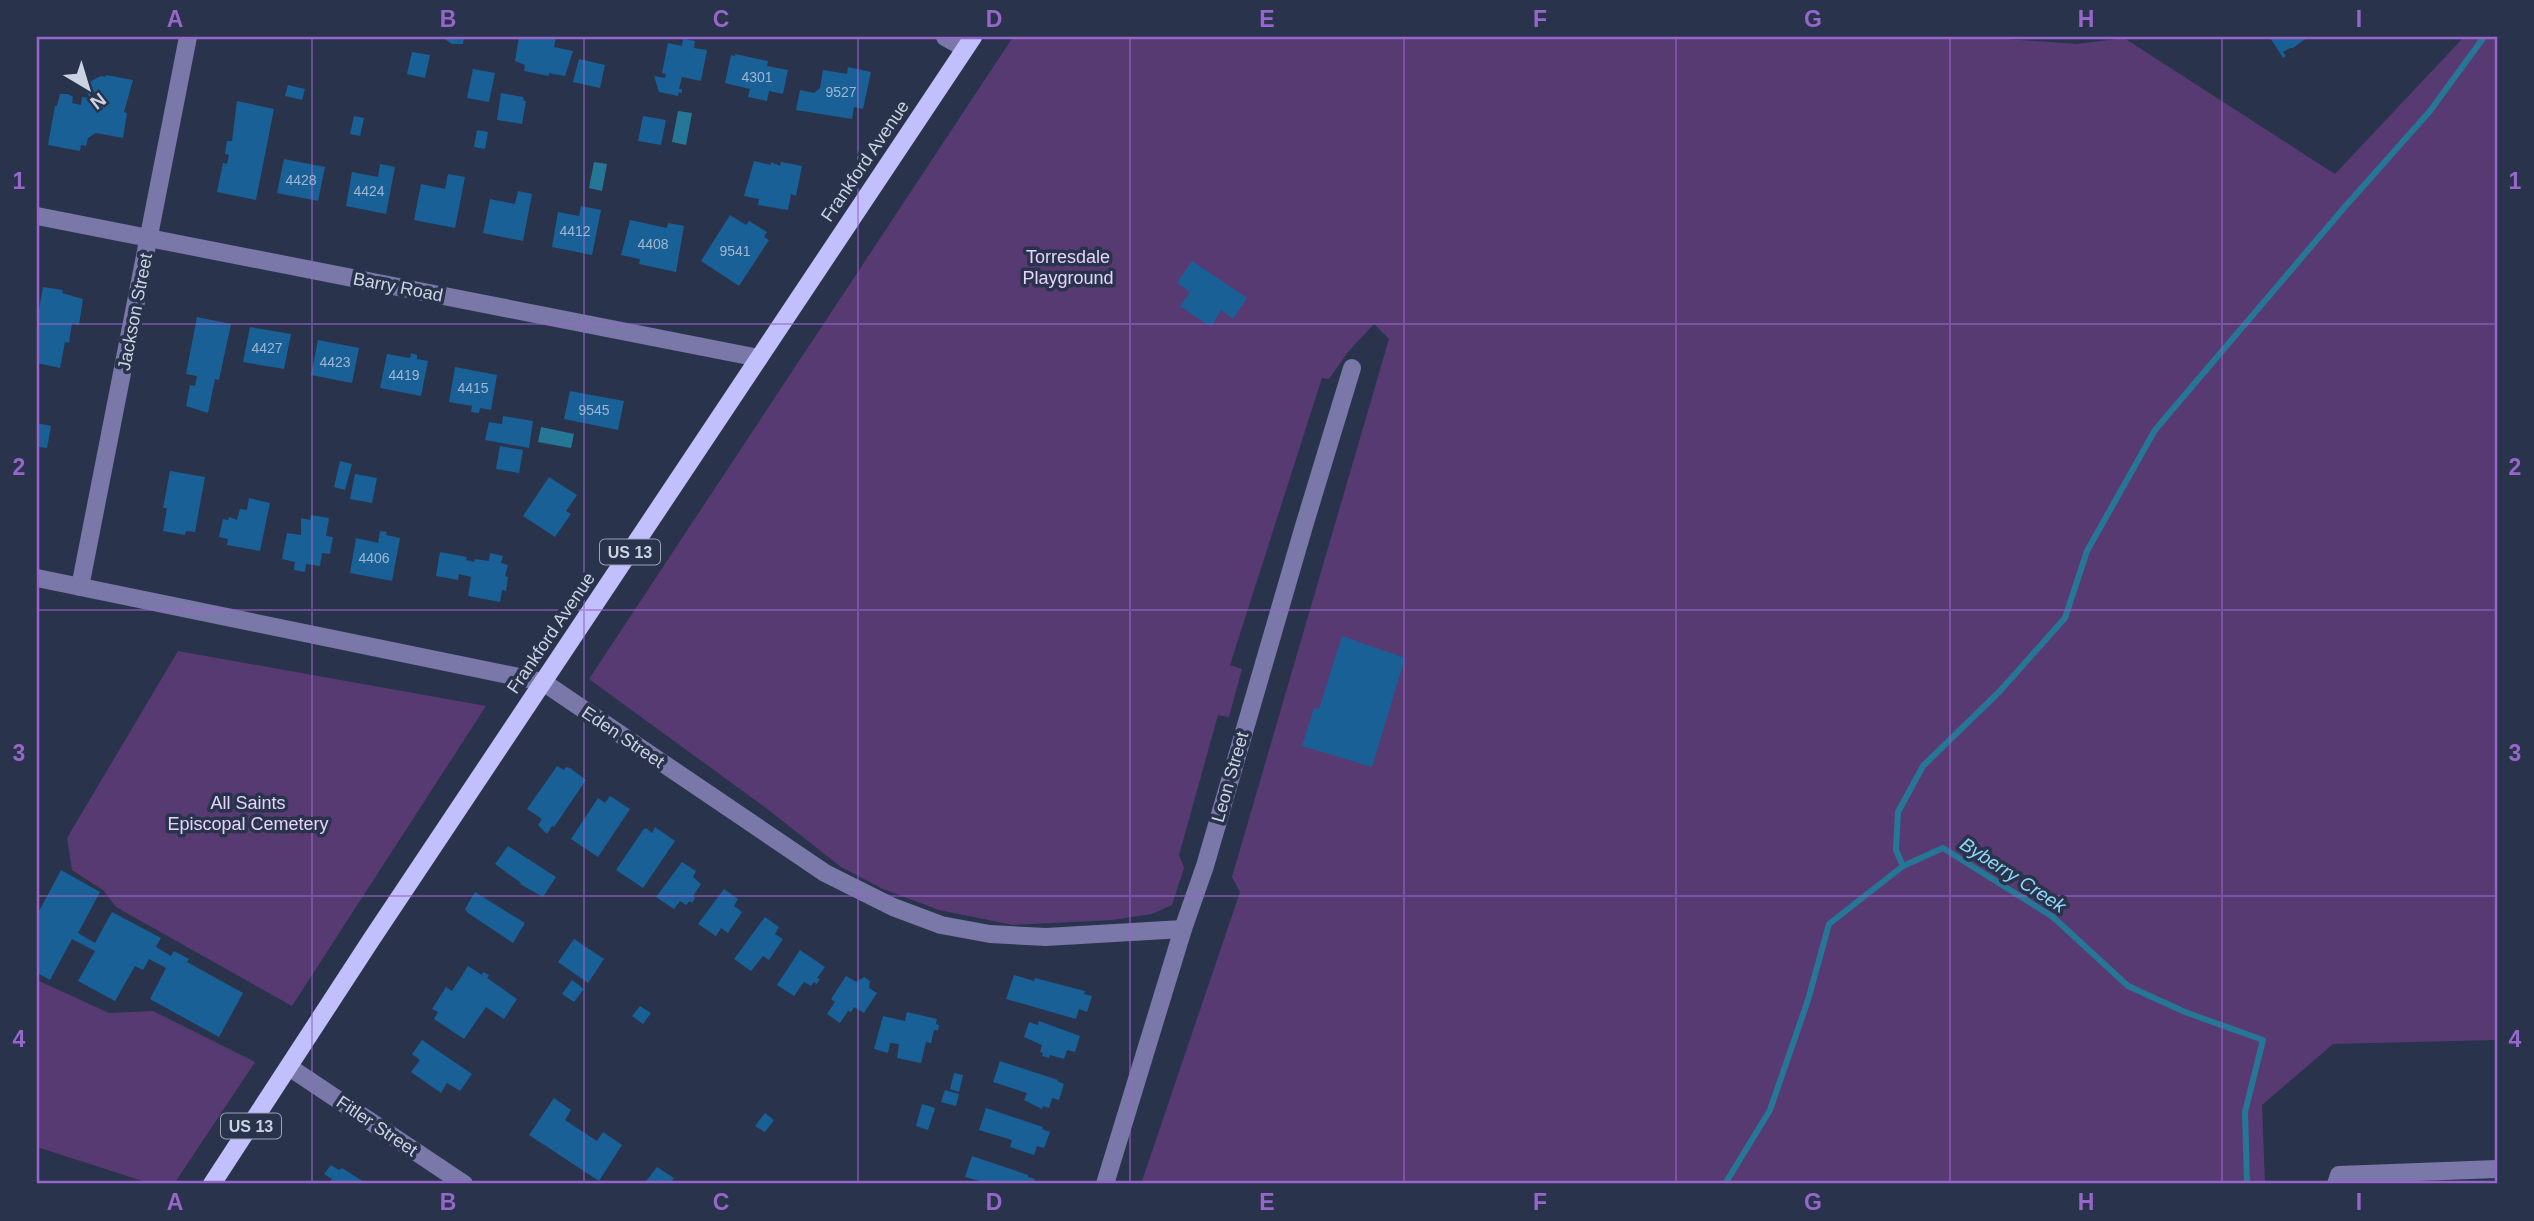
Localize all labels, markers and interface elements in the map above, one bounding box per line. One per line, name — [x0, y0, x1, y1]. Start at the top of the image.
text: A — [167, 6, 183, 32]
text: B — [440, 6, 456, 32]
text: C — [713, 6, 729, 32]
text: D — [986, 6, 1002, 32]
text: E — [1259, 6, 1275, 32]
text: F — [1533, 6, 1547, 32]
text: G — [1804, 6, 1822, 32]
text: H — [2078, 6, 2094, 32]
text: I — [2356, 6, 2362, 32]
north arrow — [52, 52, 122, 122]
house number: 4301 — [741, 69, 773, 85]
house number: 9527 — [825, 84, 857, 100]
text: N — [86, 89, 110, 114]
street label: Frankford Avenue — [817, 97, 913, 225]
text: 1 — [13, 168, 26, 194]
text: 1 — [2509, 168, 2522, 194]
house number: 4428 — [285, 172, 317, 188]
house number: 4424 — [353, 183, 385, 199]
house number: 4412 — [559, 223, 591, 239]
house number: 4408 — [637, 236, 669, 252]
house number: 9541 — [719, 243, 751, 259]
park label: Torresdale Playground — [1022, 247, 1114, 288]
street label: Jackson Street — [114, 252, 156, 372]
street label: Barry Road — [351, 268, 445, 306]
house number: 4427 — [251, 340, 283, 356]
house number: 4423 — [319, 354, 351, 370]
house number: 4419 — [388, 367, 420, 383]
house number: 4415 — [457, 380, 489, 396]
house number: 9545 — [578, 402, 610, 418]
text: 2 — [13, 454, 25, 480]
text: 2 — [2509, 454, 2521, 480]
road number: US 13 — [600, 540, 660, 565]
house number: 4406 — [358, 550, 390, 566]
street label: Frankford Avenue — [503, 569, 599, 697]
street label: Eden Street — [578, 702, 668, 772]
street label: Leon Street — [1208, 730, 1252, 824]
text: 3 — [13, 740, 25, 766]
text: 3 — [2509, 740, 2521, 766]
park label: All Saints Episcopal Cemetery — [167, 793, 329, 834]
water label: Byberry Creek — [1956, 833, 2071, 918]
text: 4 — [13, 1026, 26, 1052]
text: 4 — [2509, 1026, 2522, 1052]
street label: Fitler Street — [333, 1092, 421, 1160]
road number: US 13 — [221, 1114, 281, 1138]
text: A — [167, 1189, 183, 1215]
text: B — [440, 1189, 456, 1215]
text: C — [713, 1189, 729, 1215]
text: D — [986, 1189, 1002, 1215]
text: E — [1259, 1189, 1275, 1215]
text: F — [1533, 1189, 1547, 1215]
text: G — [1804, 1189, 1822, 1215]
text: H — [2078, 1189, 2094, 1215]
text: I — [2356, 1189, 2362, 1215]

